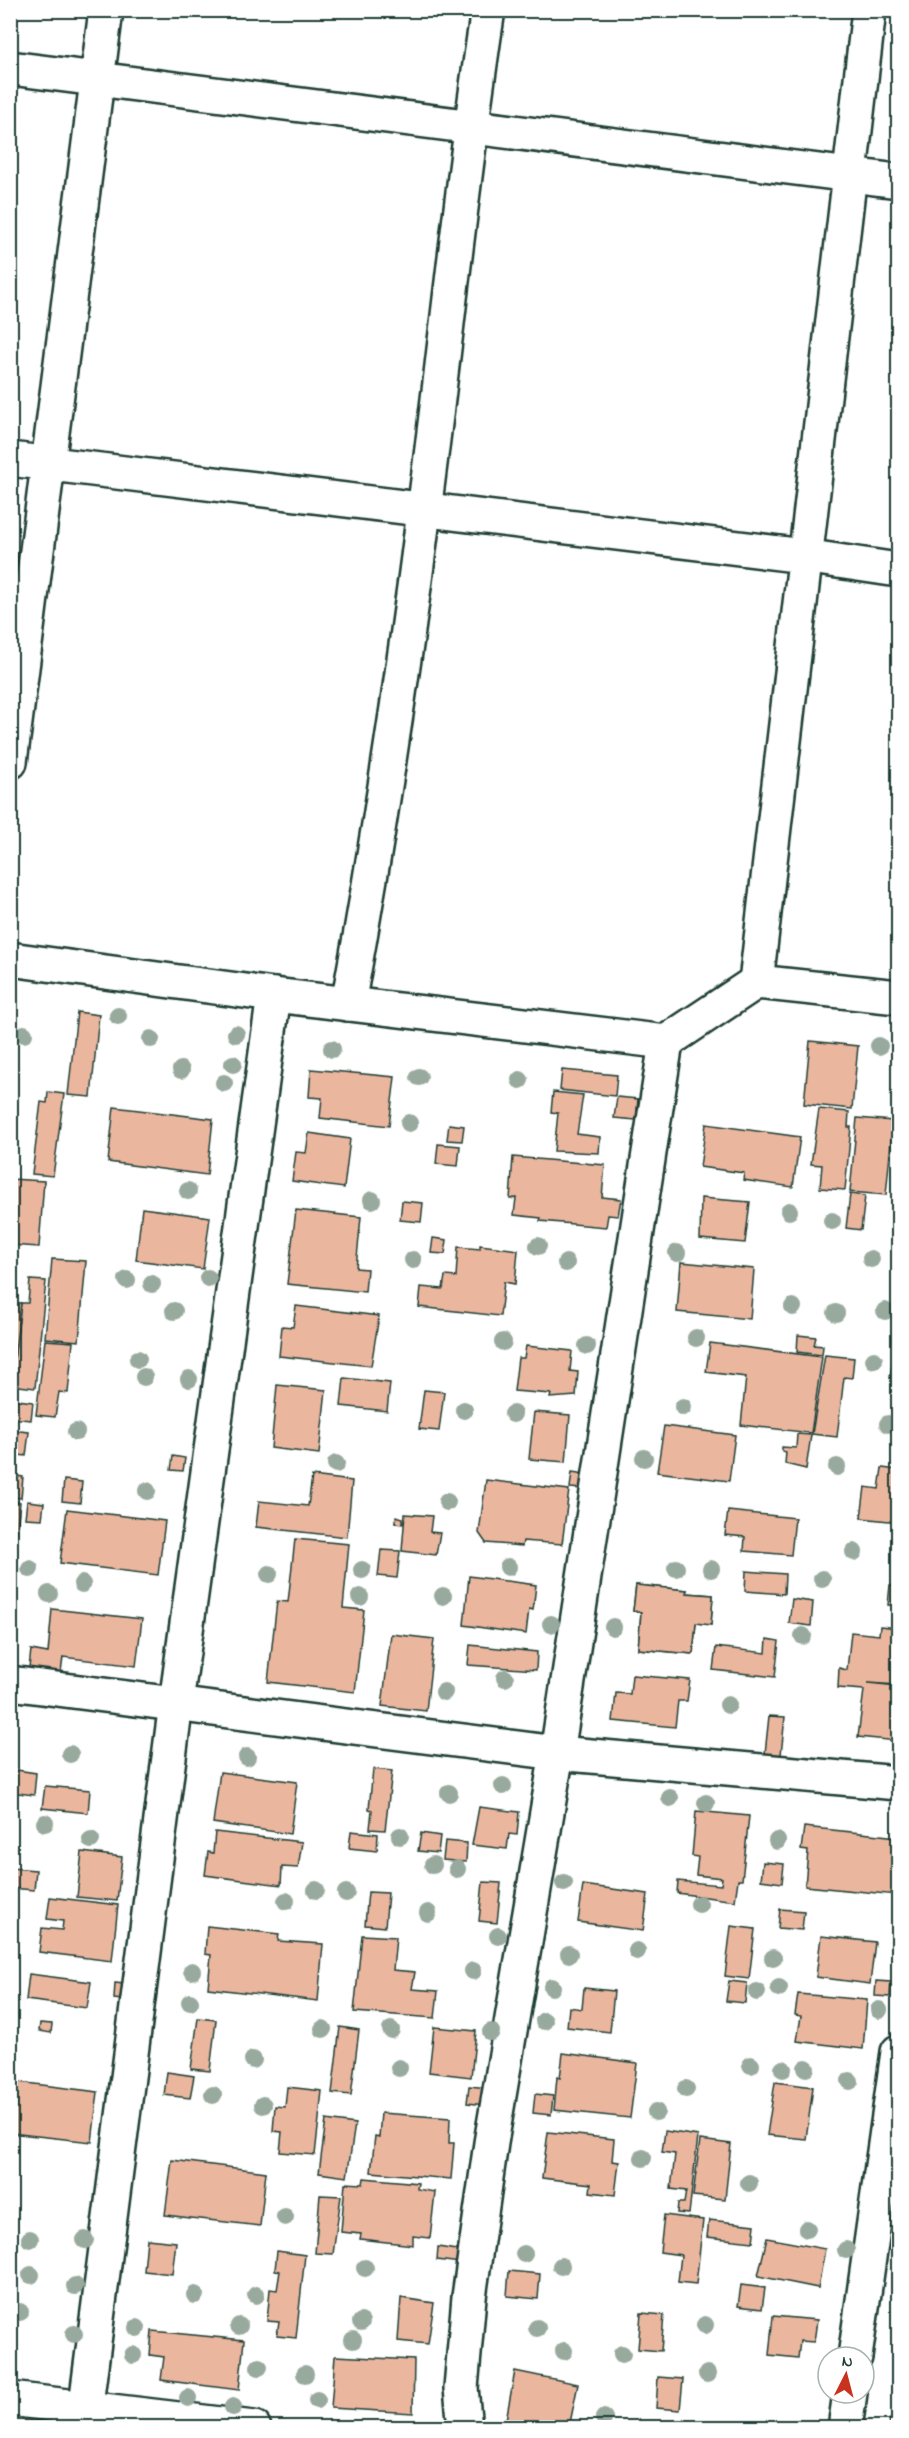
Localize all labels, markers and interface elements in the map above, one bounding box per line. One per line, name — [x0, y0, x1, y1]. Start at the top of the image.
north arrow — [816, 2345, 876, 2405]
text: N — [841, 2350, 854, 2375]

